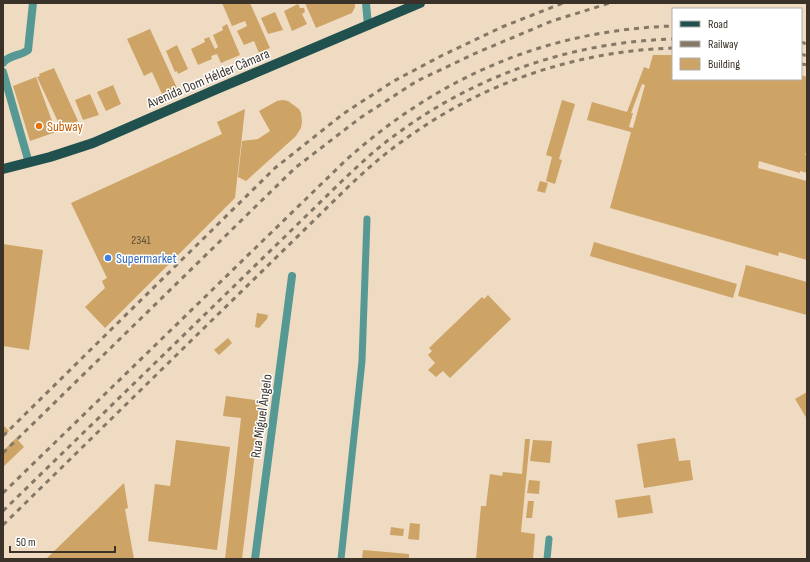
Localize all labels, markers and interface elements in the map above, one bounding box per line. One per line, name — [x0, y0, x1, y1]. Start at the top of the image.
legend — [672, 8, 802, 80]
text: Road — [708, 17, 728, 32]
text: Railway — [708, 37, 739, 52]
street label: Avenida Dom Hélder Câmara — [144, 45, 272, 112]
text: Building — [708, 57, 740, 72]
place label: Subway — [47, 118, 84, 135]
marker: Subway — [34, 121, 44, 131]
house number: 2341 — [131, 233, 151, 248]
place label: Supermarket — [116, 250, 177, 267]
marker: Supermarket — [103, 253, 113, 263]
street label: Rua Miguel Ângelo — [247, 373, 276, 459]
scale bar — [10, 528, 115, 554]
text: 50 m — [16, 535, 36, 550]

